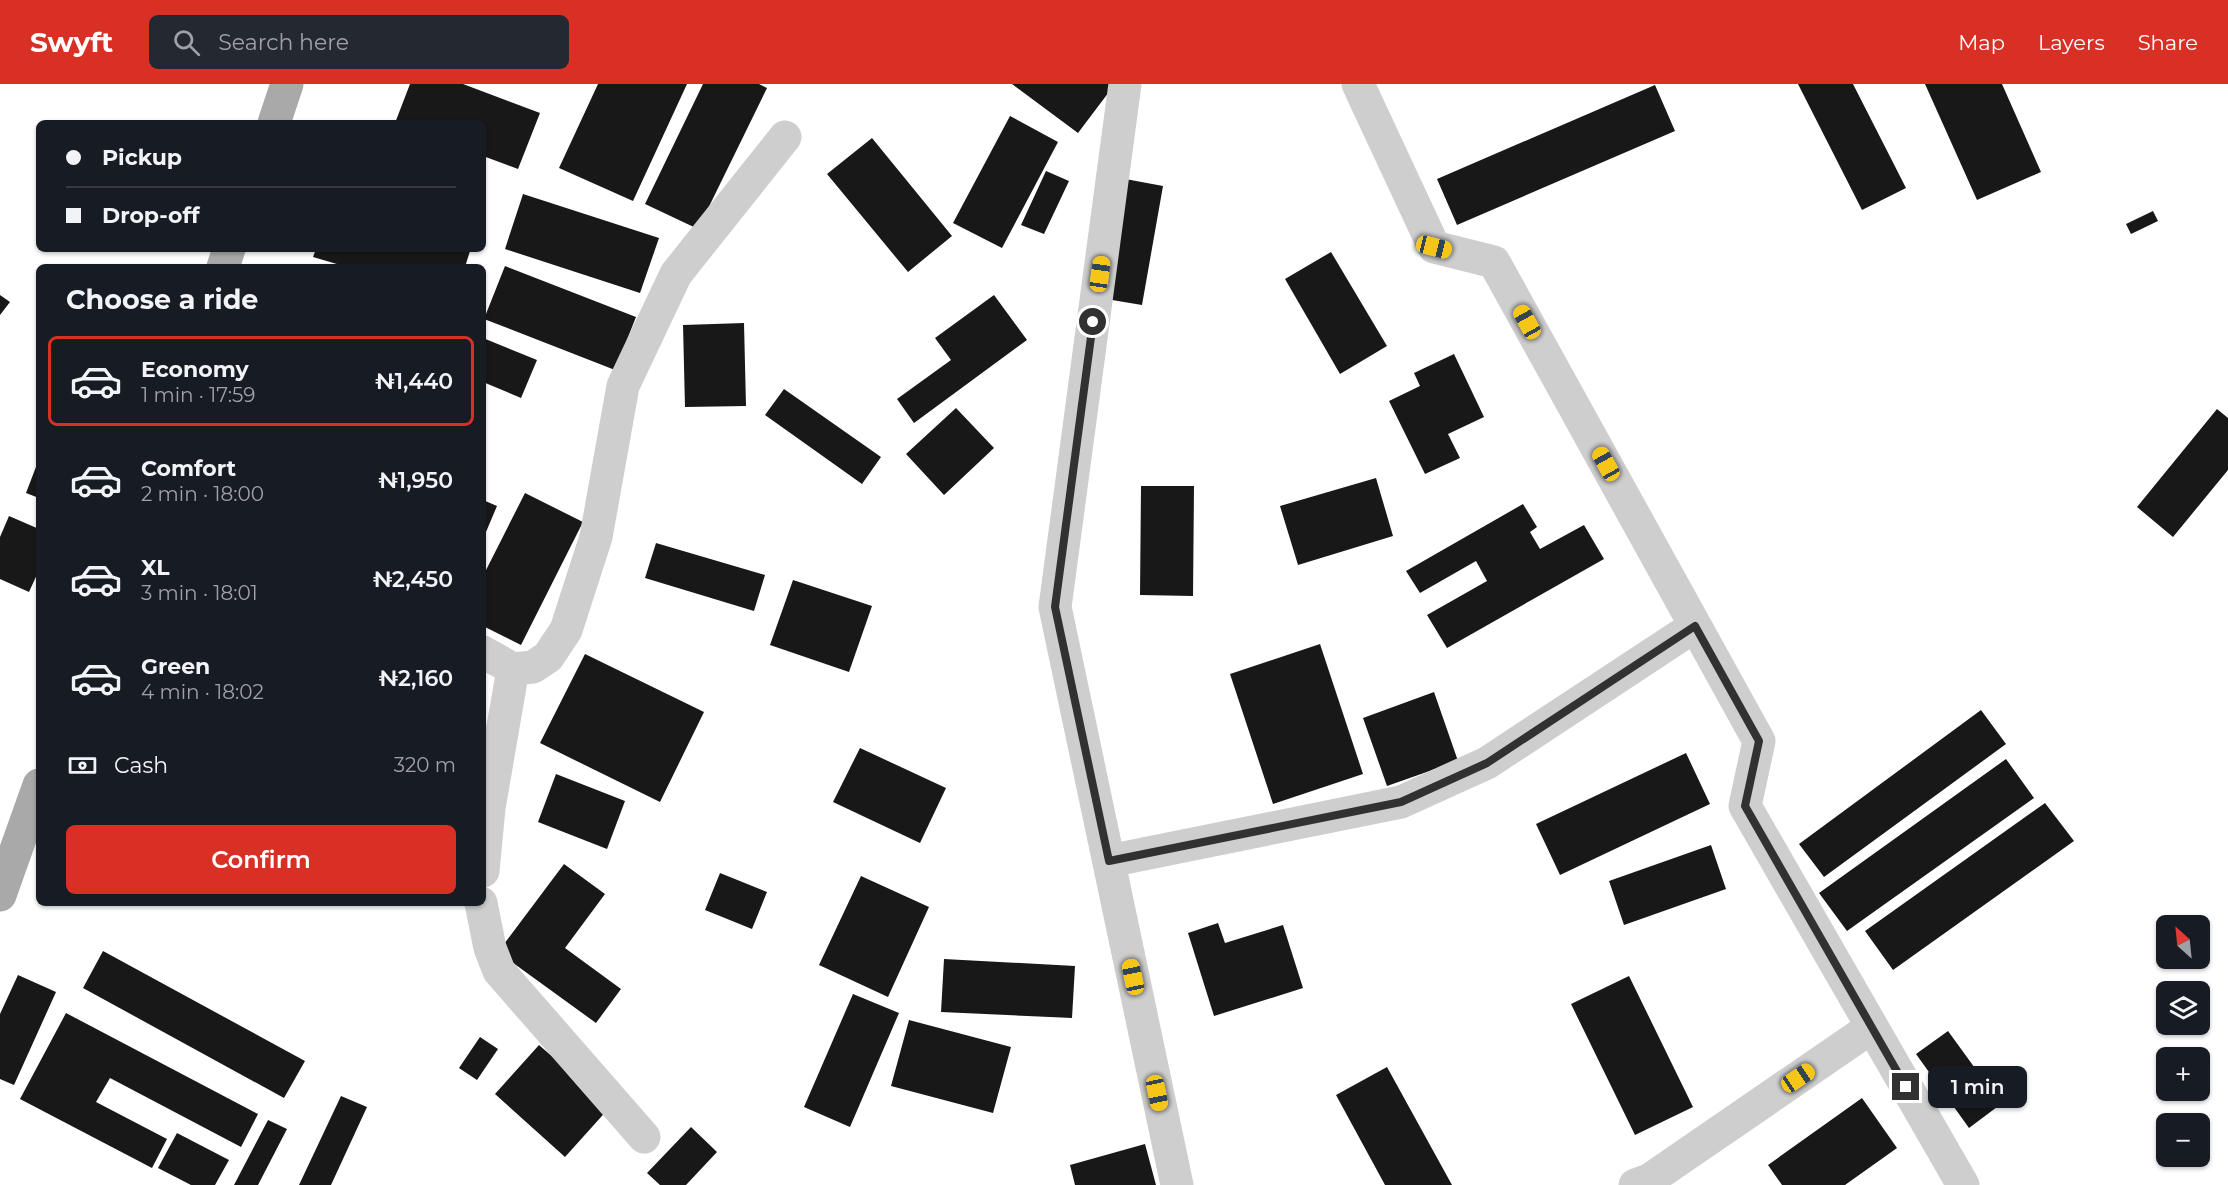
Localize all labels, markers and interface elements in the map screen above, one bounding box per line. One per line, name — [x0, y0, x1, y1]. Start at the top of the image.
search box — [149, 15, 569, 69]
text: Swyft — [30, 25, 113, 59]
icon: search — [170, 26, 203, 59]
text: Search here — [218, 29, 349, 56]
text: Map — [1958, 30, 2005, 55]
text: Layers — [2038, 30, 2105, 55]
text: Share — [2138, 30, 2198, 55]
text: Pickup — [102, 144, 182, 171]
text: Drop-off — [102, 202, 200, 229]
car — [1414, 234, 1454, 260]
car — [1089, 255, 1111, 293]
text: Choose a ride — [66, 283, 258, 316]
car — [1510, 302, 1544, 342]
route start — [1079, 308, 1106, 335]
icon: car — [69, 354, 123, 408]
text: Economy — [141, 356, 249, 383]
text: ₦1,440 — [375, 368, 453, 395]
text: 1 min · 17:59 — [141, 383, 255, 407]
car — [1589, 444, 1623, 484]
icon: car — [69, 453, 123, 507]
text: Comfort — [141, 455, 236, 482]
text: ₦1,950 — [378, 467, 453, 494]
text: 2 min · 18:00 — [141, 482, 264, 506]
icon: car — [69, 552, 123, 606]
text: XL — [141, 554, 170, 581]
text: ₦2,450 — [373, 566, 453, 593]
text: 3 min · 18:01 — [141, 581, 258, 605]
icon: car — [69, 651, 123, 705]
text: Green — [141, 653, 210, 680]
text: ₦2,160 — [379, 665, 453, 692]
text: 4 min · 18:02 — [141, 680, 264, 704]
icon: cash — [66, 749, 99, 782]
text: Cash — [114, 752, 168, 779]
text: 320 m — [394, 753, 456, 777]
button: Confirm — [66, 825, 456, 894]
north arrow — [2156, 915, 2210, 969]
map controls — [2156, 915, 2210, 1167]
car — [1120, 958, 1146, 996]
button: layers — [2156, 981, 2210, 1035]
button: + — [2156, 1047, 2210, 1101]
car — [1778, 1060, 1818, 1096]
callout: 1 min — [1927, 1066, 2026, 1108]
route end — [1892, 1073, 1919, 1100]
car — [1144, 1074, 1170, 1112]
text: 1 min — [1951, 1075, 2004, 1099]
button: − — [2156, 1113, 2210, 1167]

